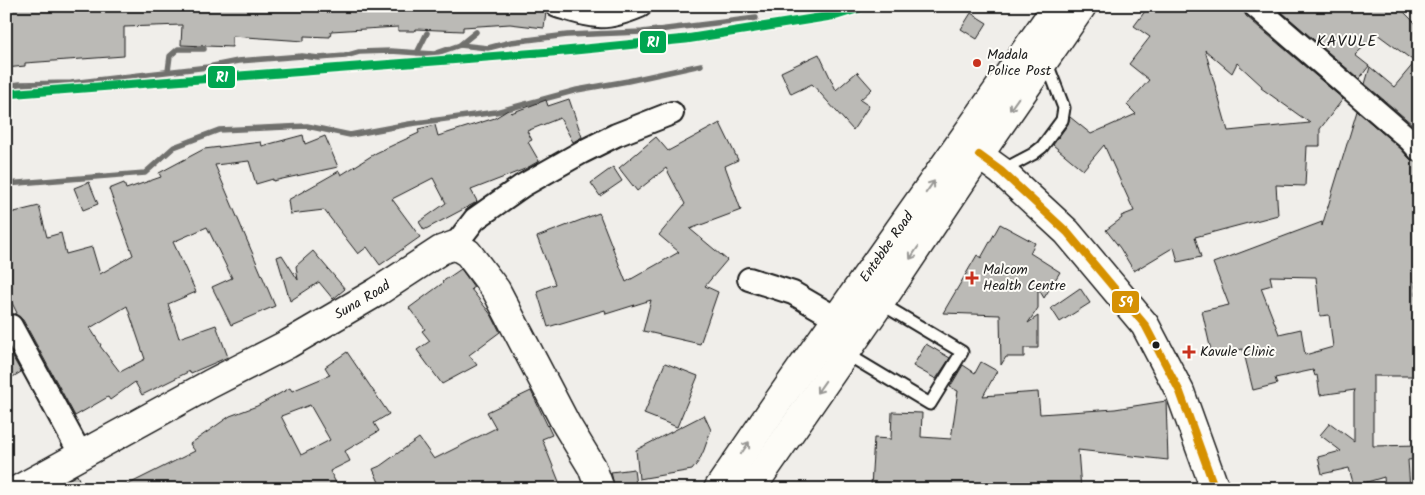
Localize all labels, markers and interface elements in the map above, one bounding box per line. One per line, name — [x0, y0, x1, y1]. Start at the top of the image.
district label: KAVULE — [1316, 29, 1378, 54]
line badge: R1 — [639, 30, 667, 54]
text: R1 — [647, 32, 660, 54]
place label: Madala Police Post — [987, 44, 1052, 82]
marker: Madala Police Post — [971, 57, 983, 69]
line badge: R1 — [207, 65, 236, 89]
text: R1 — [216, 67, 229, 89]
one-way arrow — [1009, 97, 1019, 111]
one-way arrow — [925, 180, 935, 194]
street label: Entebbe Road — [854, 206, 920, 287]
one-way arrow — [908, 246, 919, 260]
place label: Malcom Health Centre — [983, 259, 1066, 297]
marker: Malcom Health Centre — [965, 271, 979, 285]
street label: Suna Road — [330, 274, 396, 326]
line badge: 59 — [1111, 290, 1140, 314]
text: 59 — [1118, 292, 1133, 314]
unlabelled marker — [1151, 340, 1161, 350]
place label: Kavule Clinic — [1200, 341, 1275, 363]
marker: Kavule Clinic — [1182, 345, 1196, 359]
one-way arrow — [816, 379, 826, 393]
one-way arrow — [740, 442, 750, 456]

